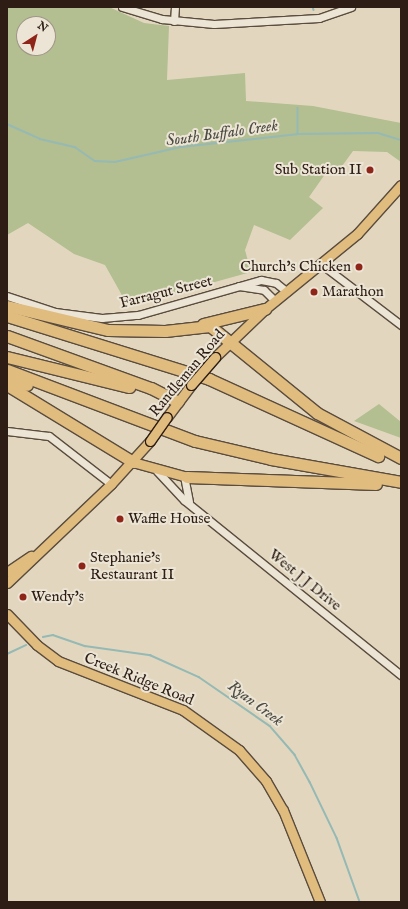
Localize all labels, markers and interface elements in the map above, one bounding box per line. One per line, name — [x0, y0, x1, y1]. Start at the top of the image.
north arrow — [16, 16, 56, 56]
text: N — [34, 19, 50, 36]
water label: South Buffalo Creek — [165, 117, 279, 151]
place label: Sub Station II — [275, 161, 362, 179]
marker: Sub Station II — [365, 165, 375, 175]
place label: Church's Chicken — [240, 258, 351, 276]
marker: Church's Chicken — [354, 262, 364, 272]
street label: Farragut Street — [118, 272, 214, 312]
place label: Marathon — [322, 283, 384, 301]
marker: Marathon — [309, 287, 319, 297]
street label: Randleman Road — [145, 326, 229, 420]
place label: Waffle House — [128, 510, 210, 528]
marker: Waffle House — [115, 514, 125, 524]
street label: West J J Drive — [265, 545, 345, 615]
place label: Stephanie's Restaurant II — [90, 548, 174, 583]
marker: Stephanie's Restaurant II — [77, 561, 87, 571]
place label: Wendy's — [31, 588, 84, 606]
marker: Wendy's — [18, 592, 28, 602]
street label: Creek Ridge Road — [82, 649, 196, 709]
water label: Ryan Creek — [224, 677, 286, 731]

